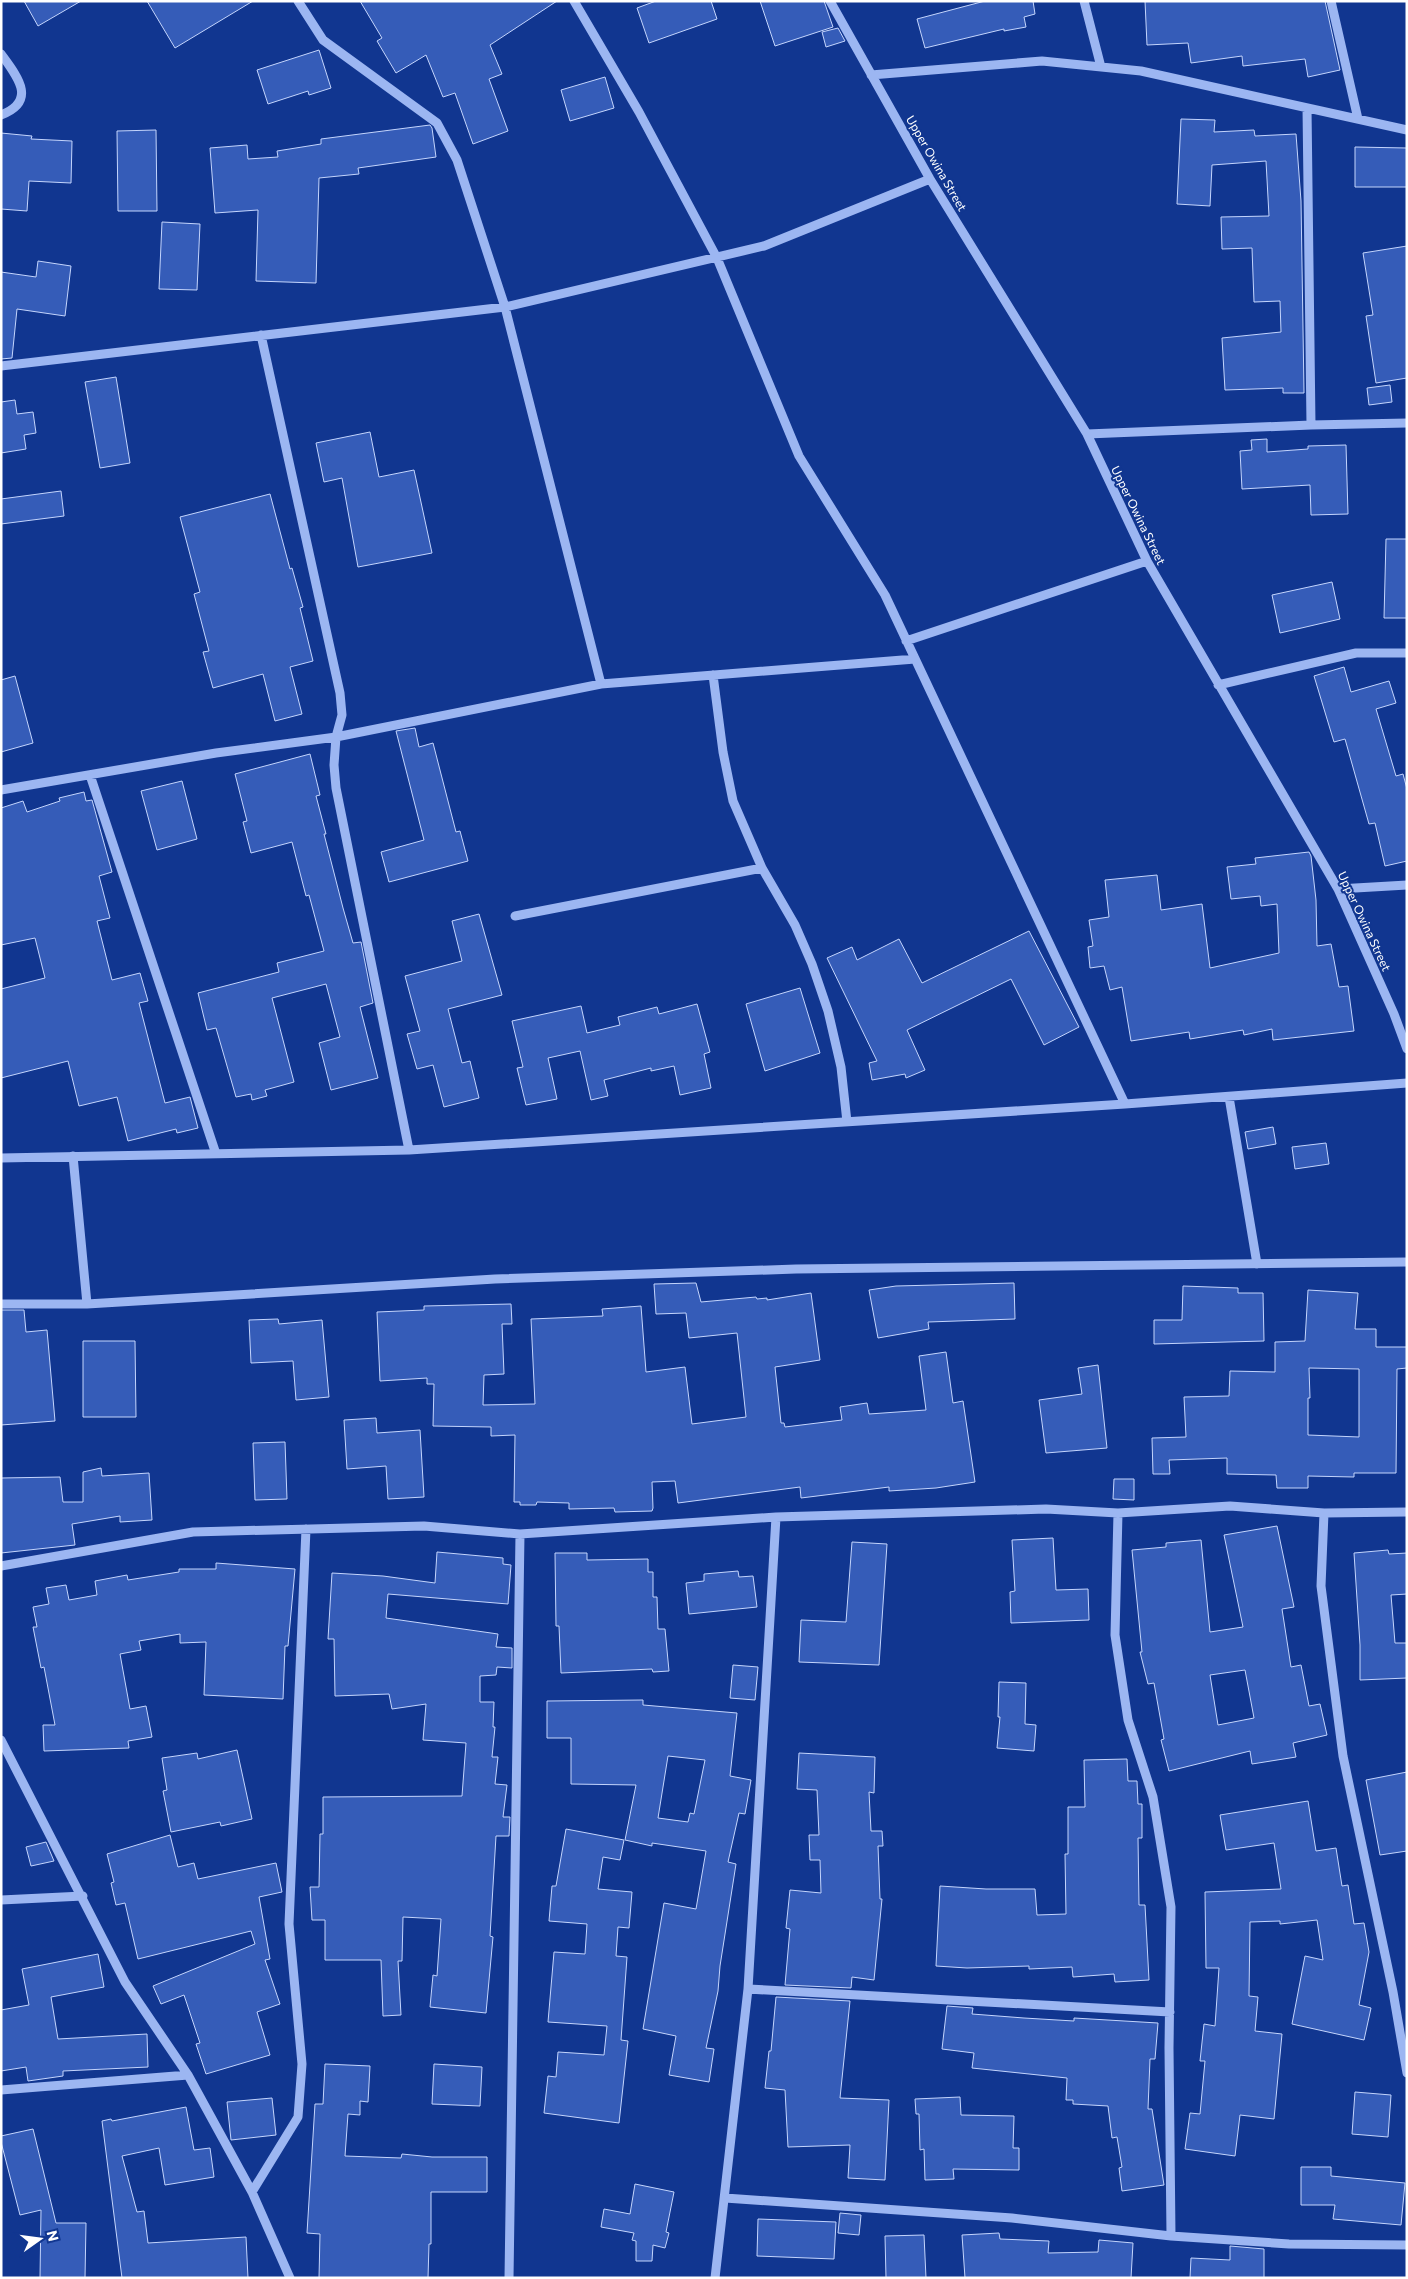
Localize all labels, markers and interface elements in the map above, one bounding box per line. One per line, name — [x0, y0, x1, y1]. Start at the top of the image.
street label: Upper Owina Street — [904, 113, 970, 213]
street label: Upper Owina Street — [1109, 463, 1169, 567]
street label: Upper Owina Street — [1336, 869, 1394, 973]
north arrow — [15, 2214, 65, 2264]
text: N — [44, 2229, 63, 2243]

